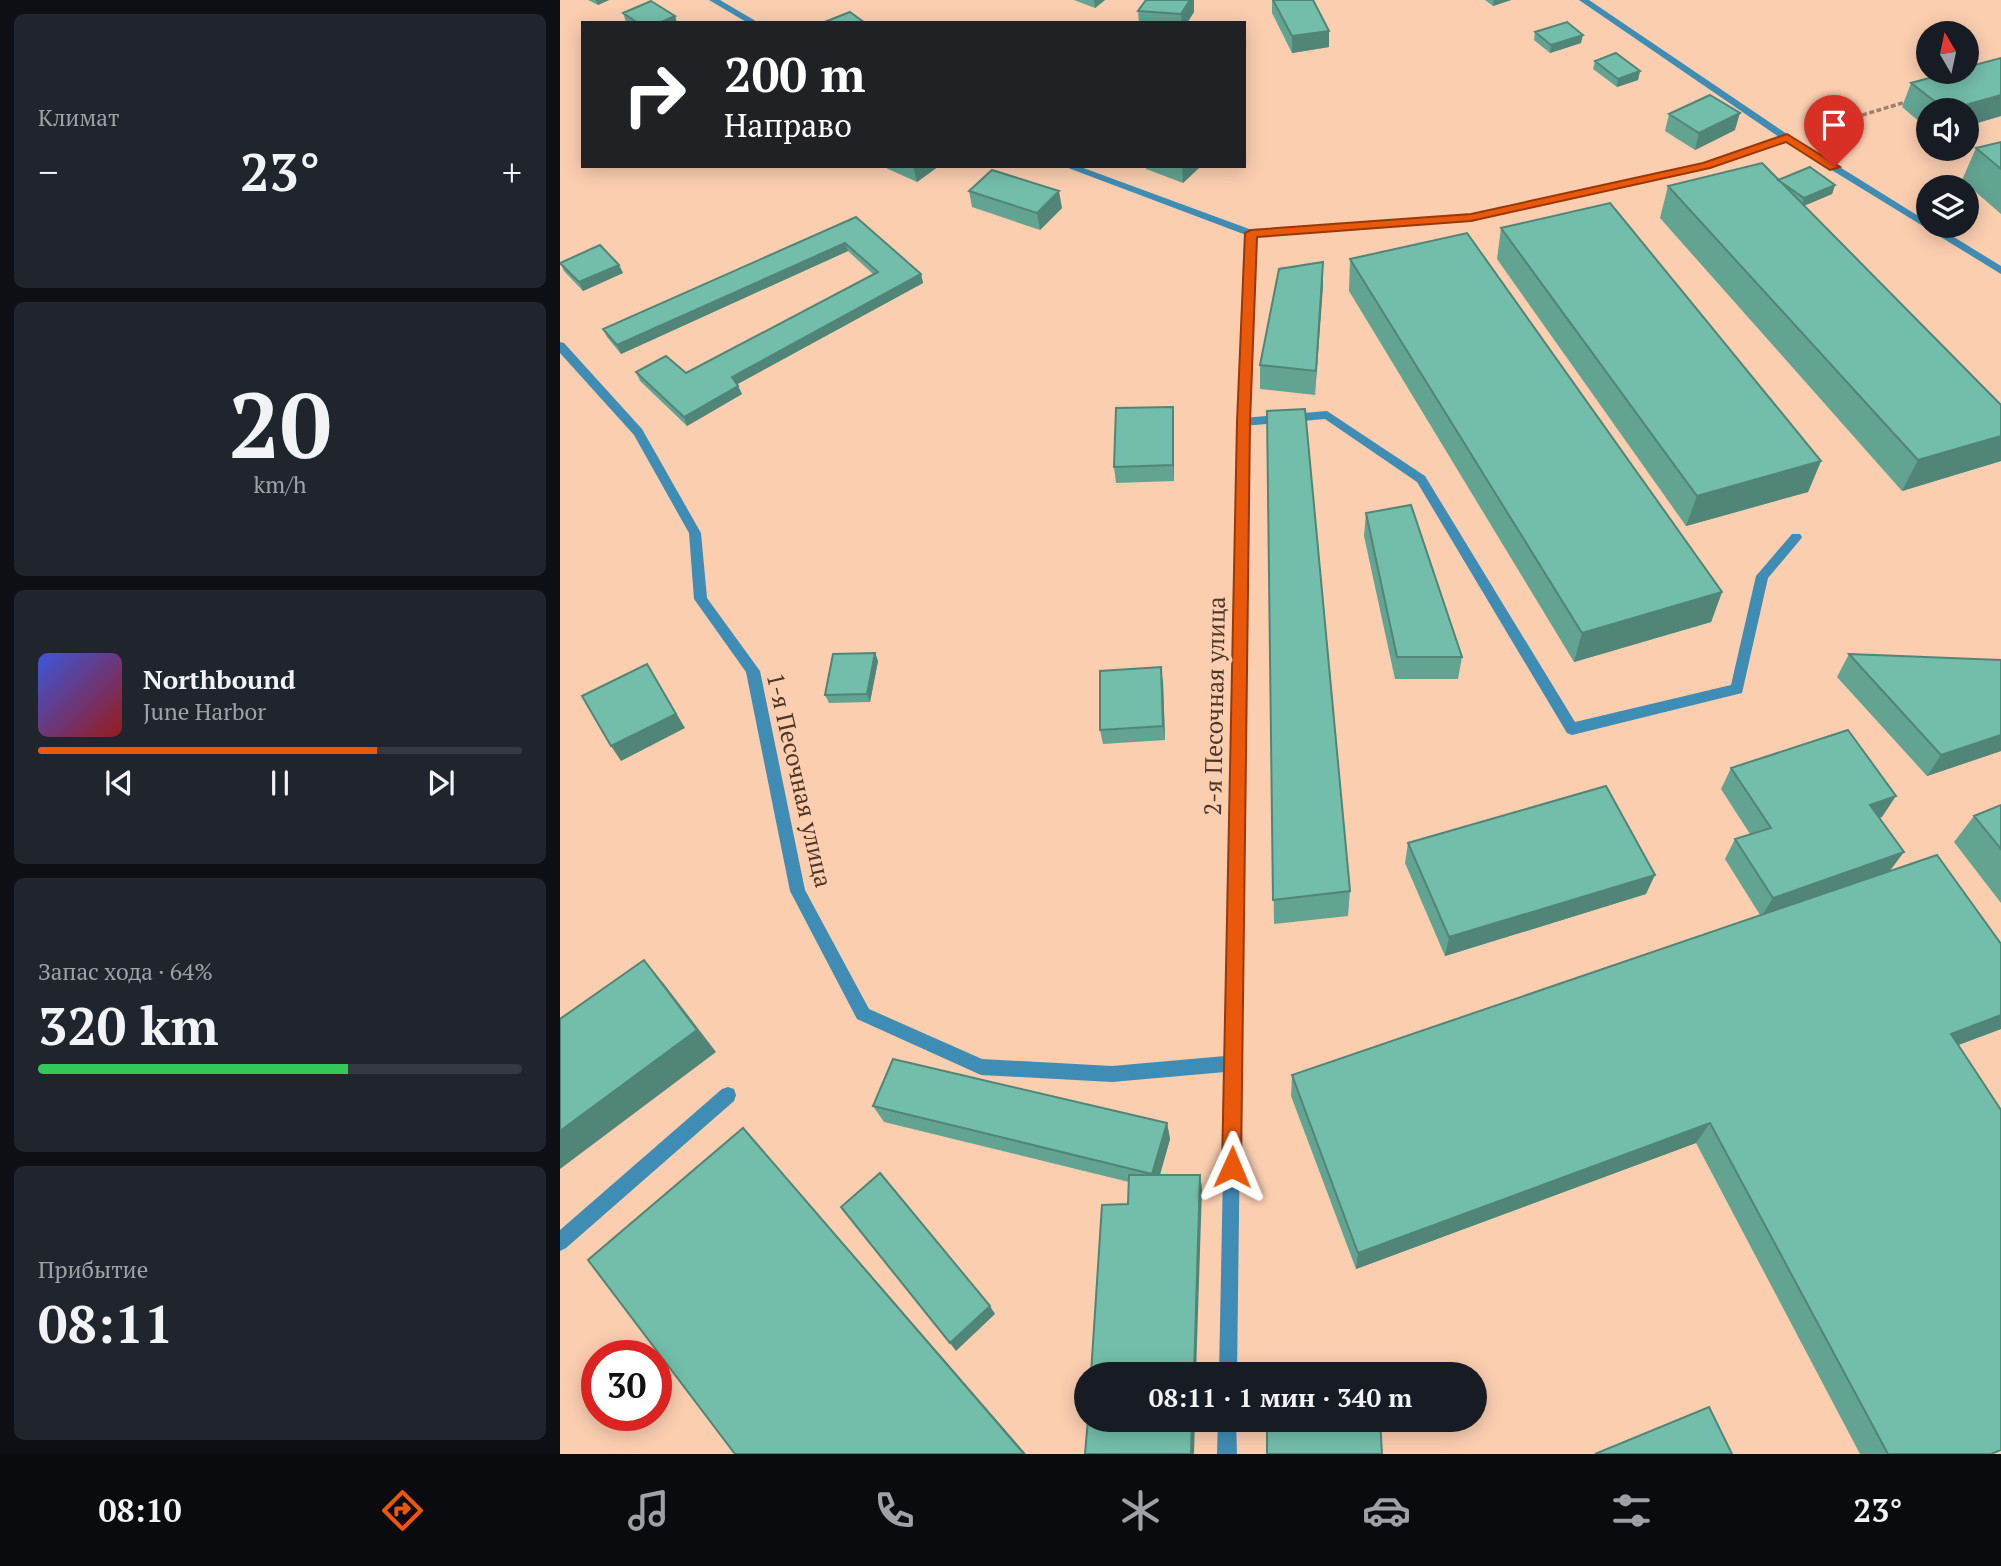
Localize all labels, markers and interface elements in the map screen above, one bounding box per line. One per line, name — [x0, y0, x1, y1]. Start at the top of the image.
north arrow — [1916, 21, 1979, 84]
map controls — [1916, 21, 1979, 238]
text: 200 m — [724, 41, 866, 106]
icon: right — [609, 49, 700, 140]
pin — [1804, 95, 1864, 167]
button: sound — [1916, 98, 1979, 161]
text: Климат — [38, 102, 119, 133]
text: Направо — [724, 104, 852, 146]
icon: arrive — [1815, 106, 1853, 144]
text: 23° — [240, 137, 320, 206]
text: − — [38, 147, 58, 197]
text: + — [502, 147, 522, 197]
button: layers — [1916, 175, 1979, 238]
text: 20 — [229, 363, 331, 484]
text: km/h — [253, 469, 307, 500]
street label: 2-я Песочная улица — [1196, 596, 1232, 816]
text: Northbound — [143, 662, 296, 696]
street label: 1-я Песочная улица — [760, 670, 840, 890]
text: June Harbor — [143, 696, 266, 727]
icon: previous — [100, 764, 138, 802]
icon: pause — [261, 764, 299, 802]
icon: next — [422, 764, 460, 802]
text: Запас хода · 64% — [38, 956, 213, 987]
text: 320 km — [38, 991, 219, 1060]
position arrow — [1195, 1130, 1269, 1204]
text: Прибытие — [38, 1254, 148, 1285]
text: 08:11 — [38, 1289, 173, 1358]
speed limit sign: 30 — [581, 1340, 672, 1431]
text: 08:11 · 1 мин · 340 m — [1149, 1380, 1412, 1414]
icon: directions — [378, 1486, 427, 1535]
icon: music — [624, 1486, 673, 1535]
icon: phone — [870, 1486, 919, 1535]
icon: climate — [1116, 1486, 1165, 1535]
icon: car — [1362, 1486, 1411, 1535]
icon: filters — [1607, 1486, 1656, 1535]
text: 08:10 — [98, 1489, 182, 1531]
text: 23° — [1853, 1489, 1903, 1531]

